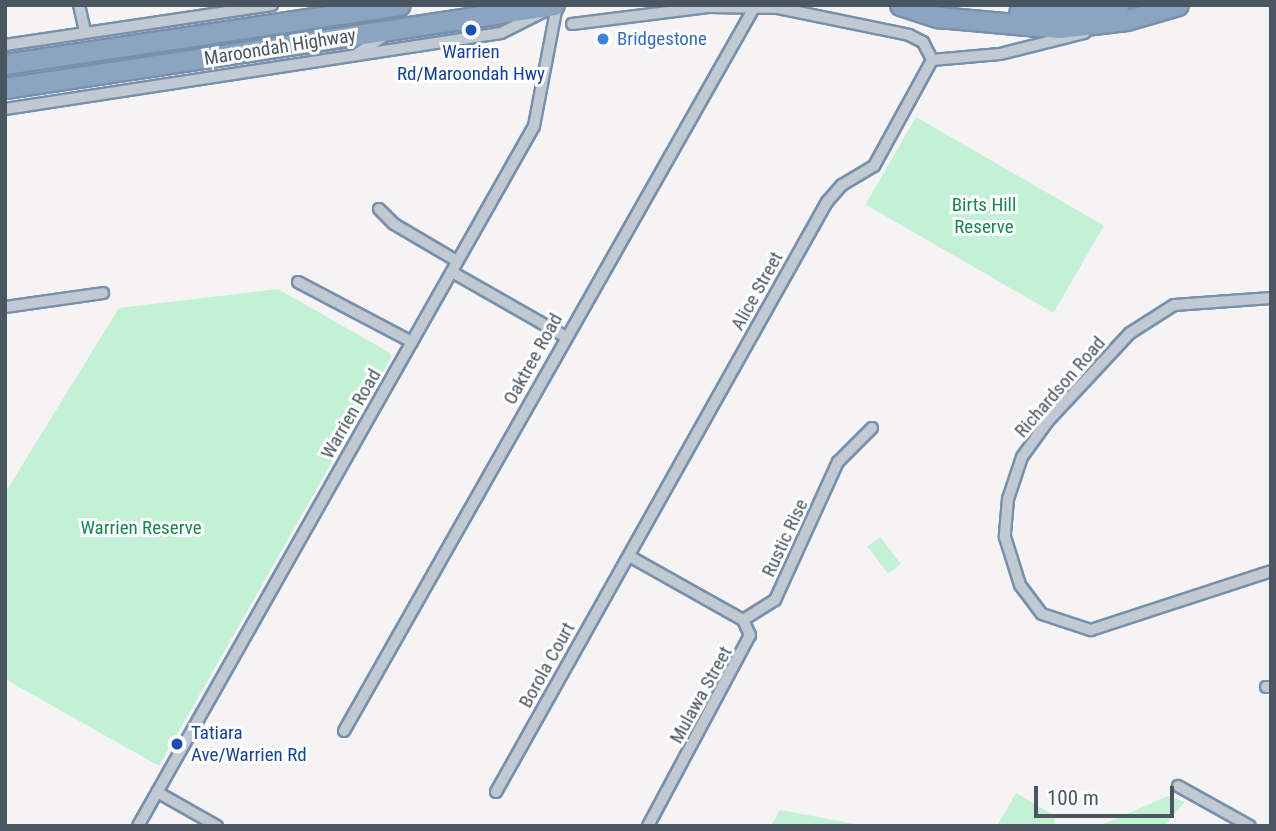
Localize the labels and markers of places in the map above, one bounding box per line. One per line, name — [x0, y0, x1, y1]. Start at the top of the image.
marker: Warrien Rd/Maroondah Hwy — [463, 22, 479, 38]
place label: Bridgestone — [617, 28, 707, 50]
marker: Bridgestone — [595, 31, 611, 47]
place label: Warrien Rd/Maroondah Hwy — [397, 41, 545, 85]
place label: Tatiara Ave/Warrien Rd — [191, 722, 307, 766]
marker: Tatiara Ave/Warrien Rd — [169, 736, 185, 752]

